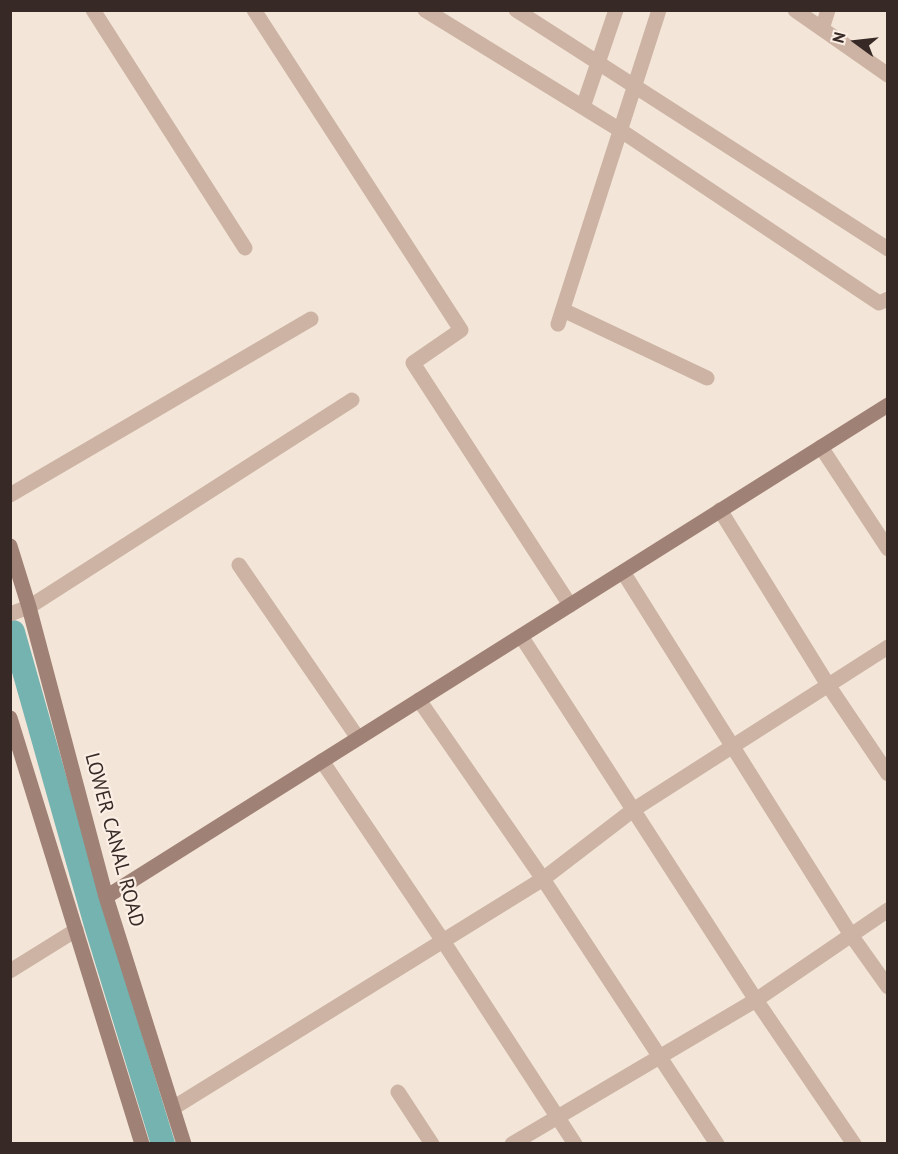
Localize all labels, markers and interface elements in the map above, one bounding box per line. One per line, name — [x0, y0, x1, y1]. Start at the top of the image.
north arrow — [826, 12, 886, 72]
text: N — [828, 30, 850, 45]
street label: LOWER CANAL ROAD — [79, 750, 149, 930]

